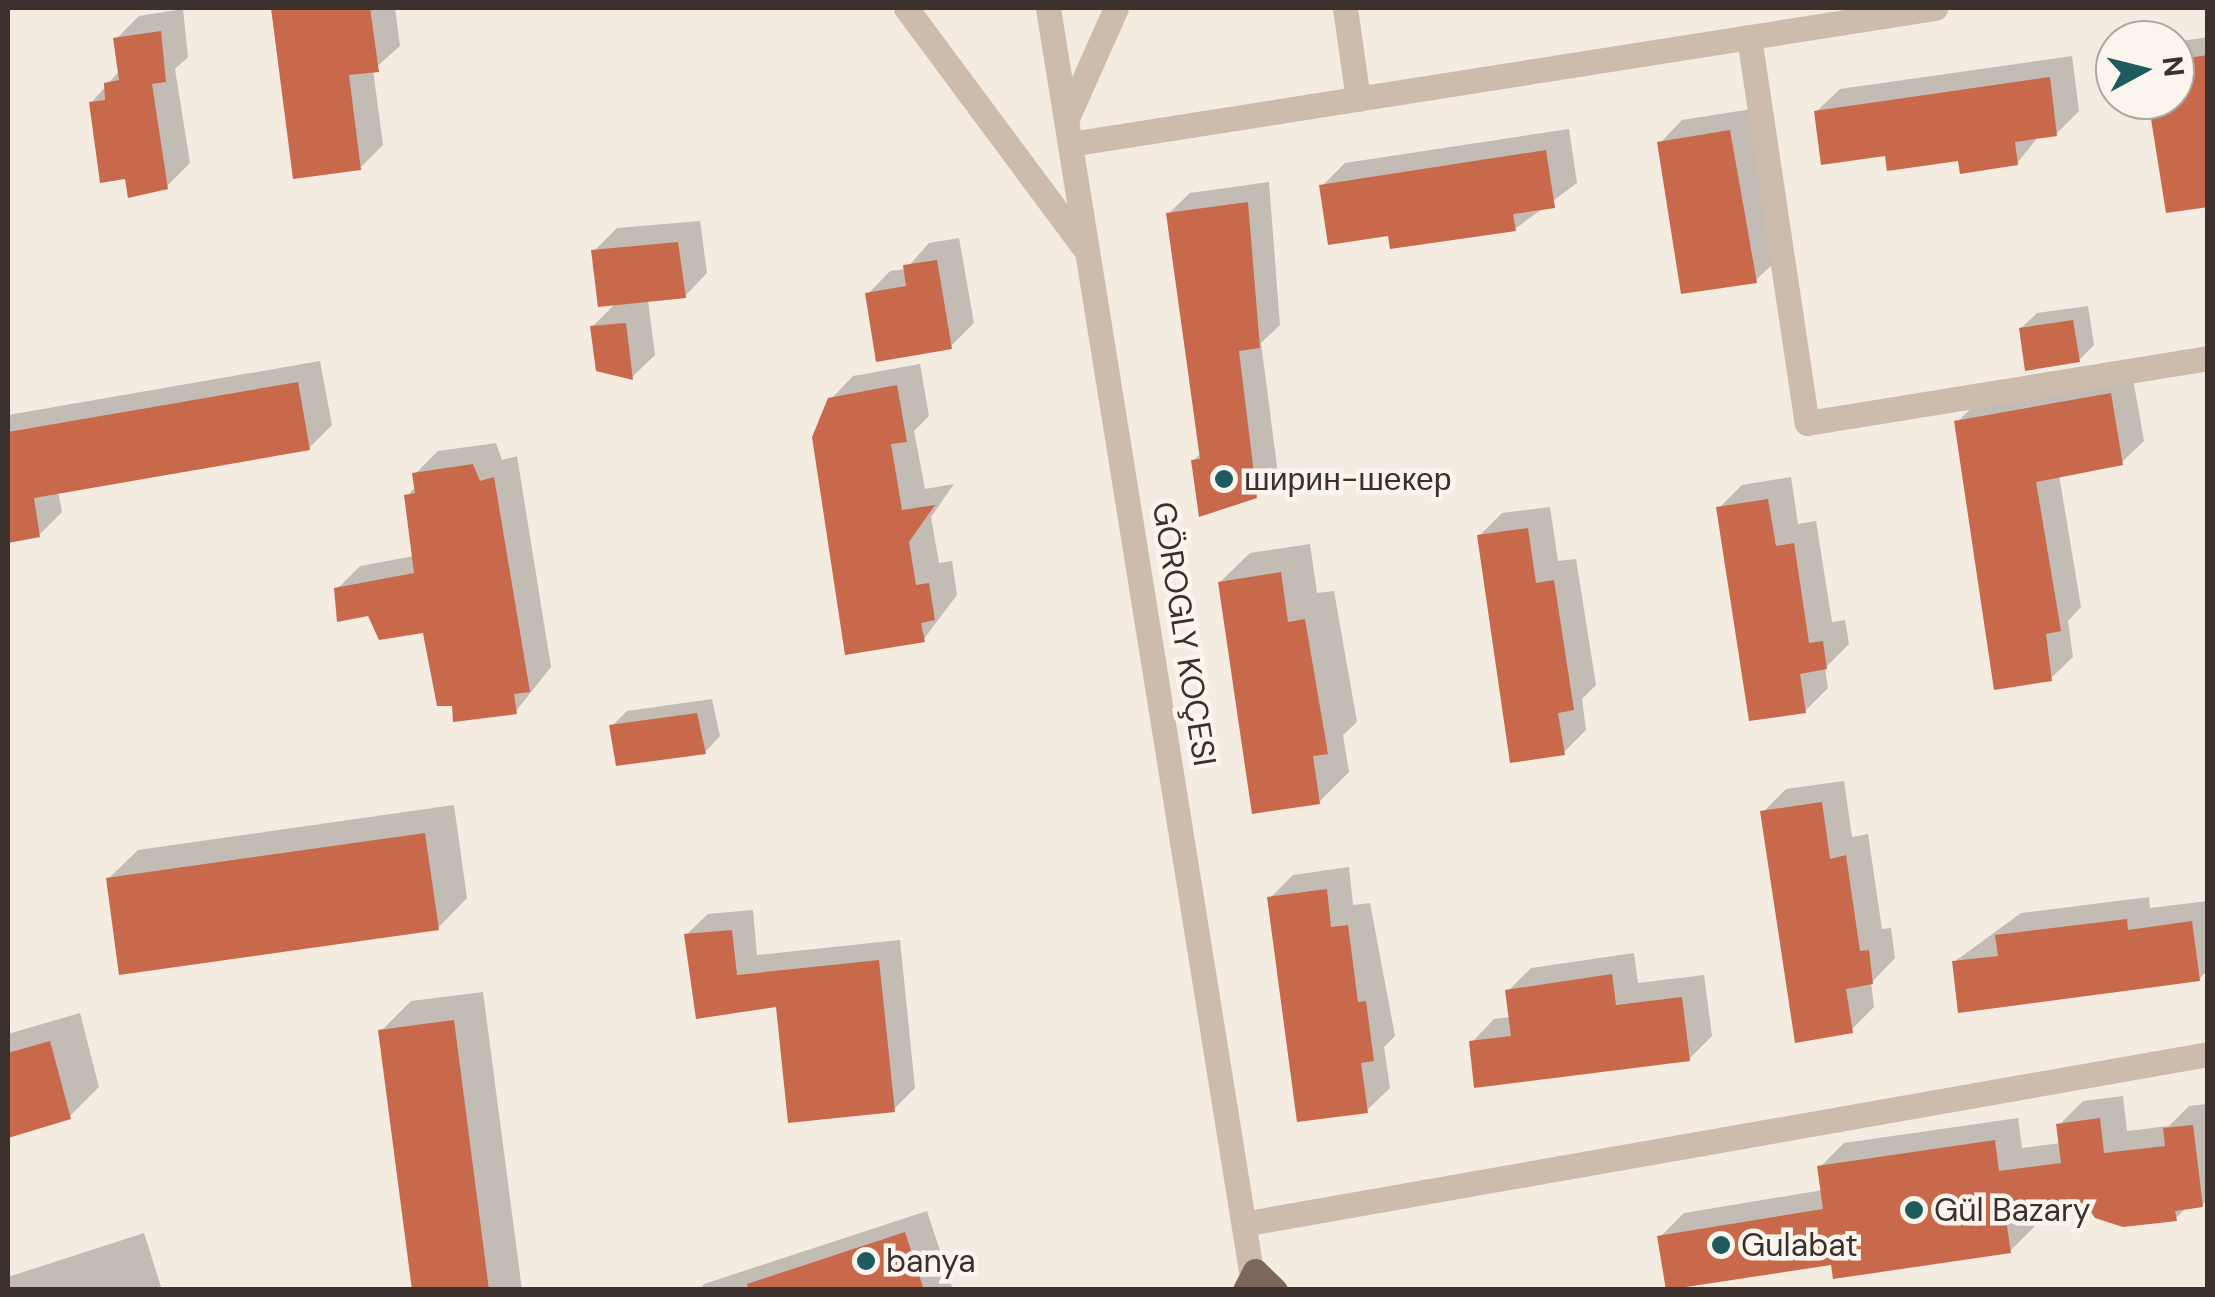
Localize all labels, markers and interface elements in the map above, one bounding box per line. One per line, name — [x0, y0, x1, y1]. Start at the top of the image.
north arrow — [2095, 20, 2195, 120]
text: N — [2154, 54, 2193, 79]
place label: ширин-шекер — [1244, 460, 1452, 498]
marker: ширин-шекер — [1213, 468, 1235, 490]
street label: GÖROGLY KOÇESI — [1144, 499, 1224, 769]
place label: Gül Bazary — [1934, 1191, 2091, 1229]
marker: Gül Bazary — [1903, 1199, 1925, 1221]
place label: Gulabat — [1741, 1226, 1858, 1264]
marker: Gulabat — [1710, 1234, 1732, 1256]
place label: banya — [886, 1242, 976, 1280]
marker: banya — [855, 1250, 877, 1272]

